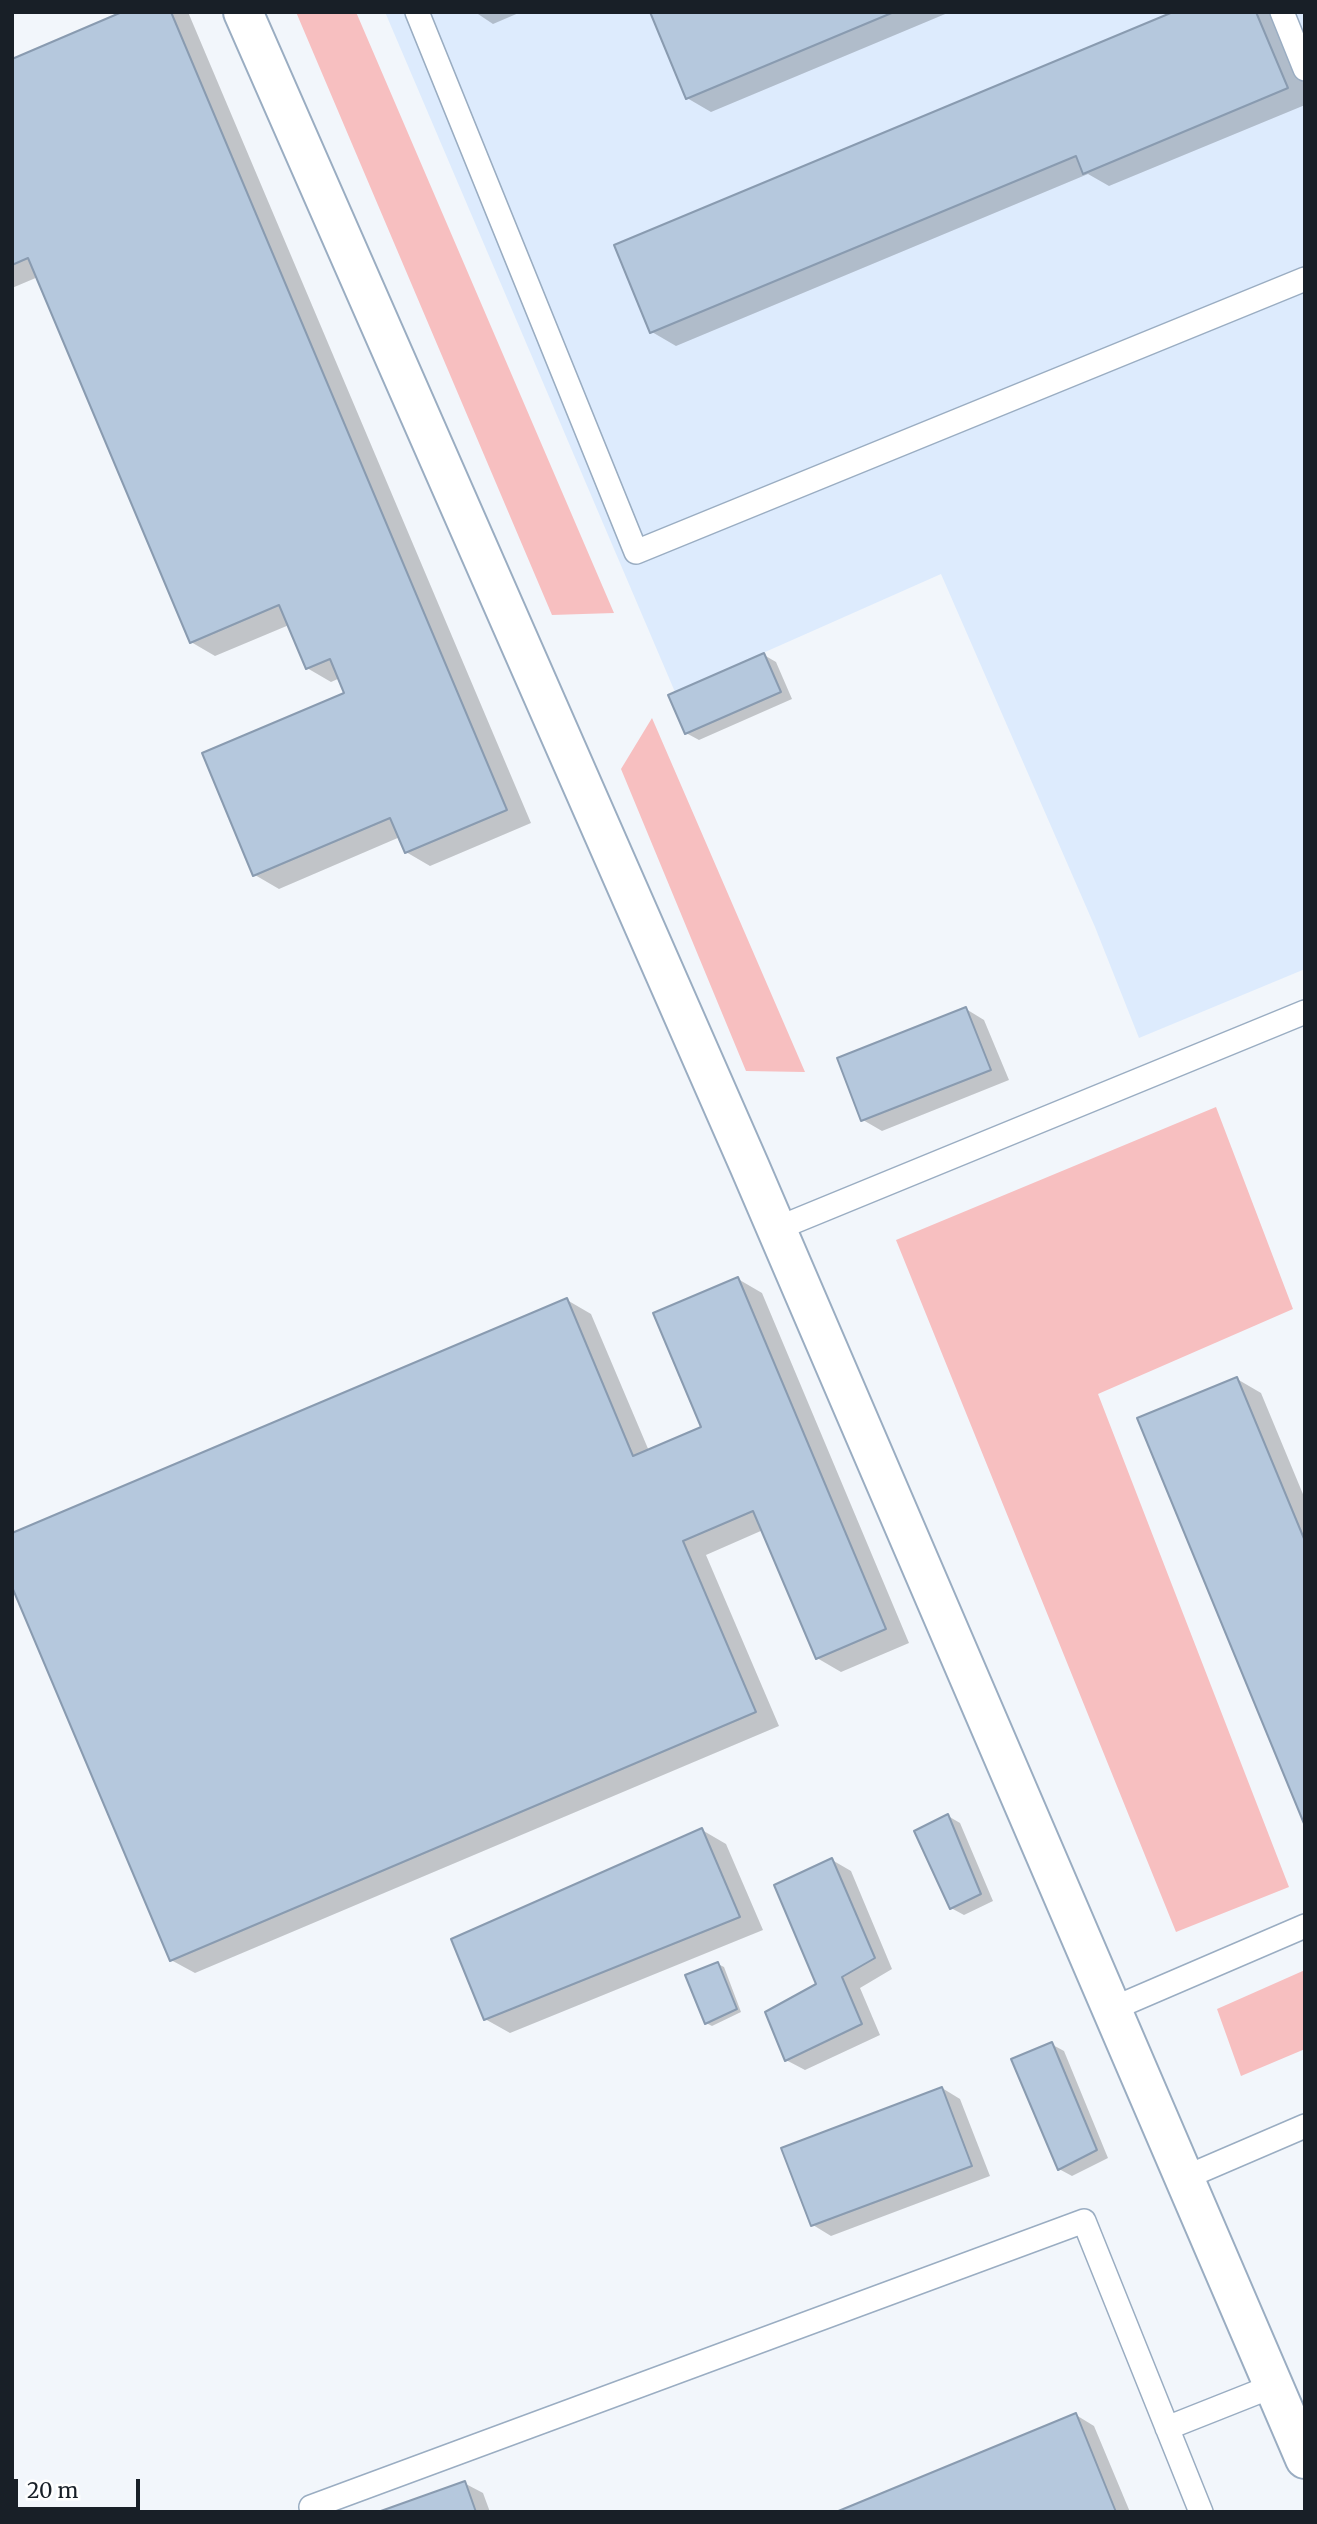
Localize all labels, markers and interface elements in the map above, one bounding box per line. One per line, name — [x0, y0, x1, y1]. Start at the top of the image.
scale bar — [18, 2464, 144, 2508]
text: 20 m — [27, 2477, 78, 2504]

